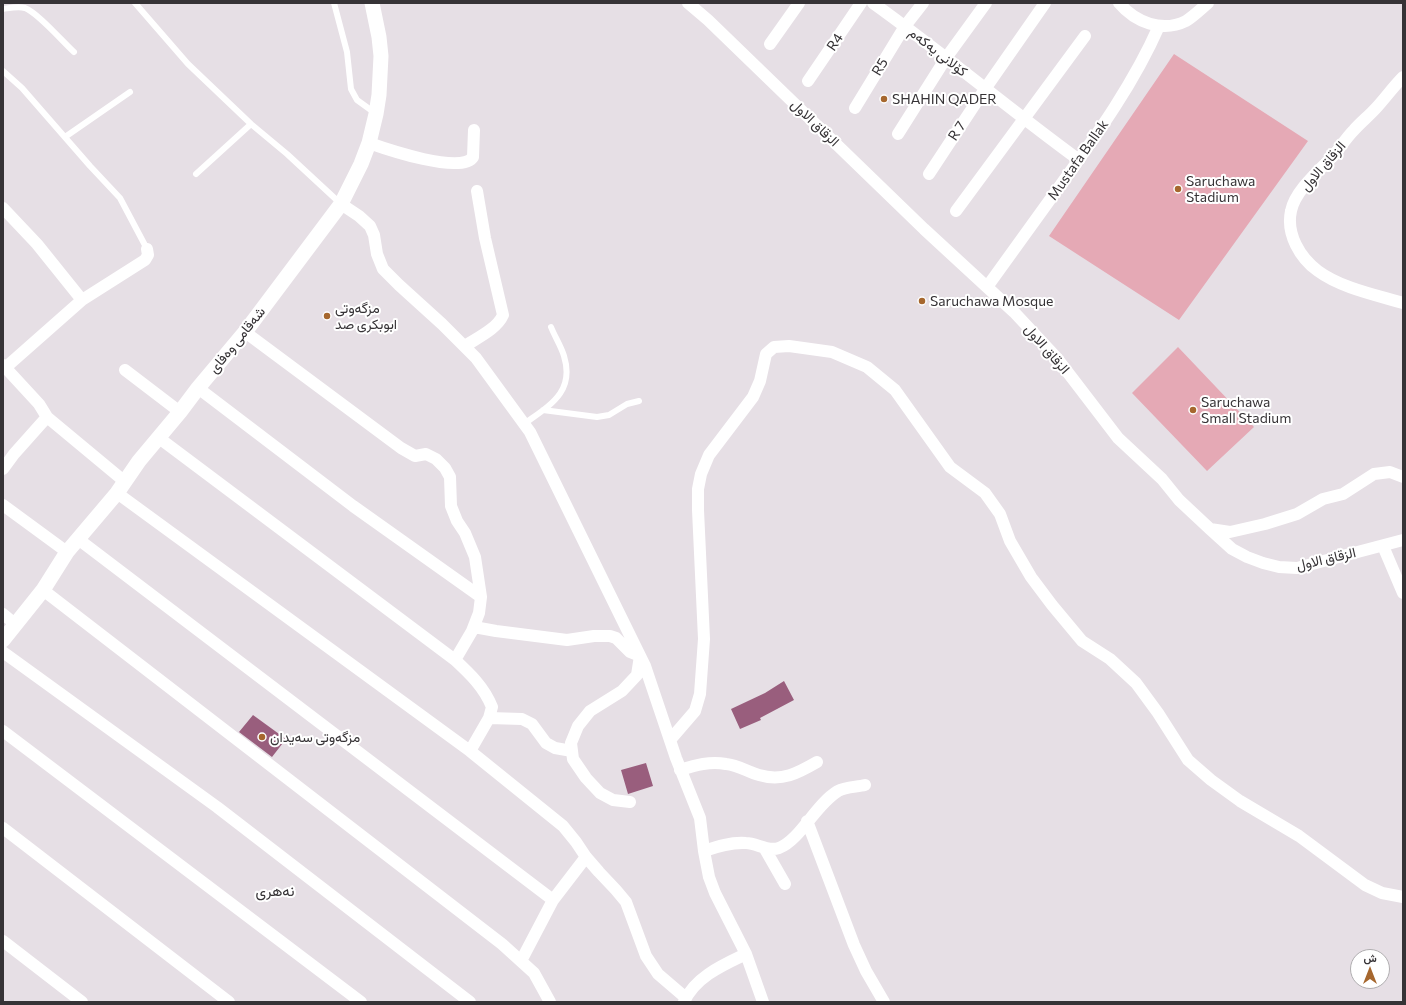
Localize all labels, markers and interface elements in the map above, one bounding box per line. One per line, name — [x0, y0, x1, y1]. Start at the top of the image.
street label: کۆلانی یەکەم — [905, 24, 971, 80]
street label: R4 — [823, 30, 847, 54]
street label: R5 — [868, 55, 892, 79]
place label: SHAHIN QADER — [892, 91, 997, 107]
marker: SHAHIN QADER — [879, 94, 889, 104]
street label: الزقاق الاول — [787, 96, 843, 150]
street label: Mustafa Ballak — [1044, 117, 1112, 203]
street label: R 7 — [945, 118, 969, 144]
street label: الزقاق الاول — [1297, 138, 1349, 194]
place label: Saruchawa Stadium — [1186, 173, 1255, 206]
marker: Saruchawa Stadium — [1173, 184, 1183, 194]
place label: Saruchawa Mosque — [930, 293, 1053, 309]
marker: Saruchawa Mosque — [917, 296, 927, 306]
place label: مزگەوتی ابوبکری صد — [335, 300, 397, 332]
street label: شەقامی وەفای — [205, 303, 269, 377]
marker: مزگەوتی ابوبکری صد — [322, 311, 332, 321]
street label: الزقاق الاول — [1021, 321, 1073, 377]
place label: Saruchawa Small Stadium — [1201, 394, 1291, 426]
marker: Saruchawa Small Stadium — [1188, 405, 1198, 415]
street label: الزقاق الاول — [1295, 544, 1357, 574]
place label: مزگەوتی سەیدان — [270, 729, 360, 745]
marker: مزگەوتی سەیدان — [257, 732, 267, 742]
district label: نەھری — [256, 882, 294, 900]
north arrow — [1350, 949, 1390, 989]
text: ش — [1363, 951, 1377, 964]

